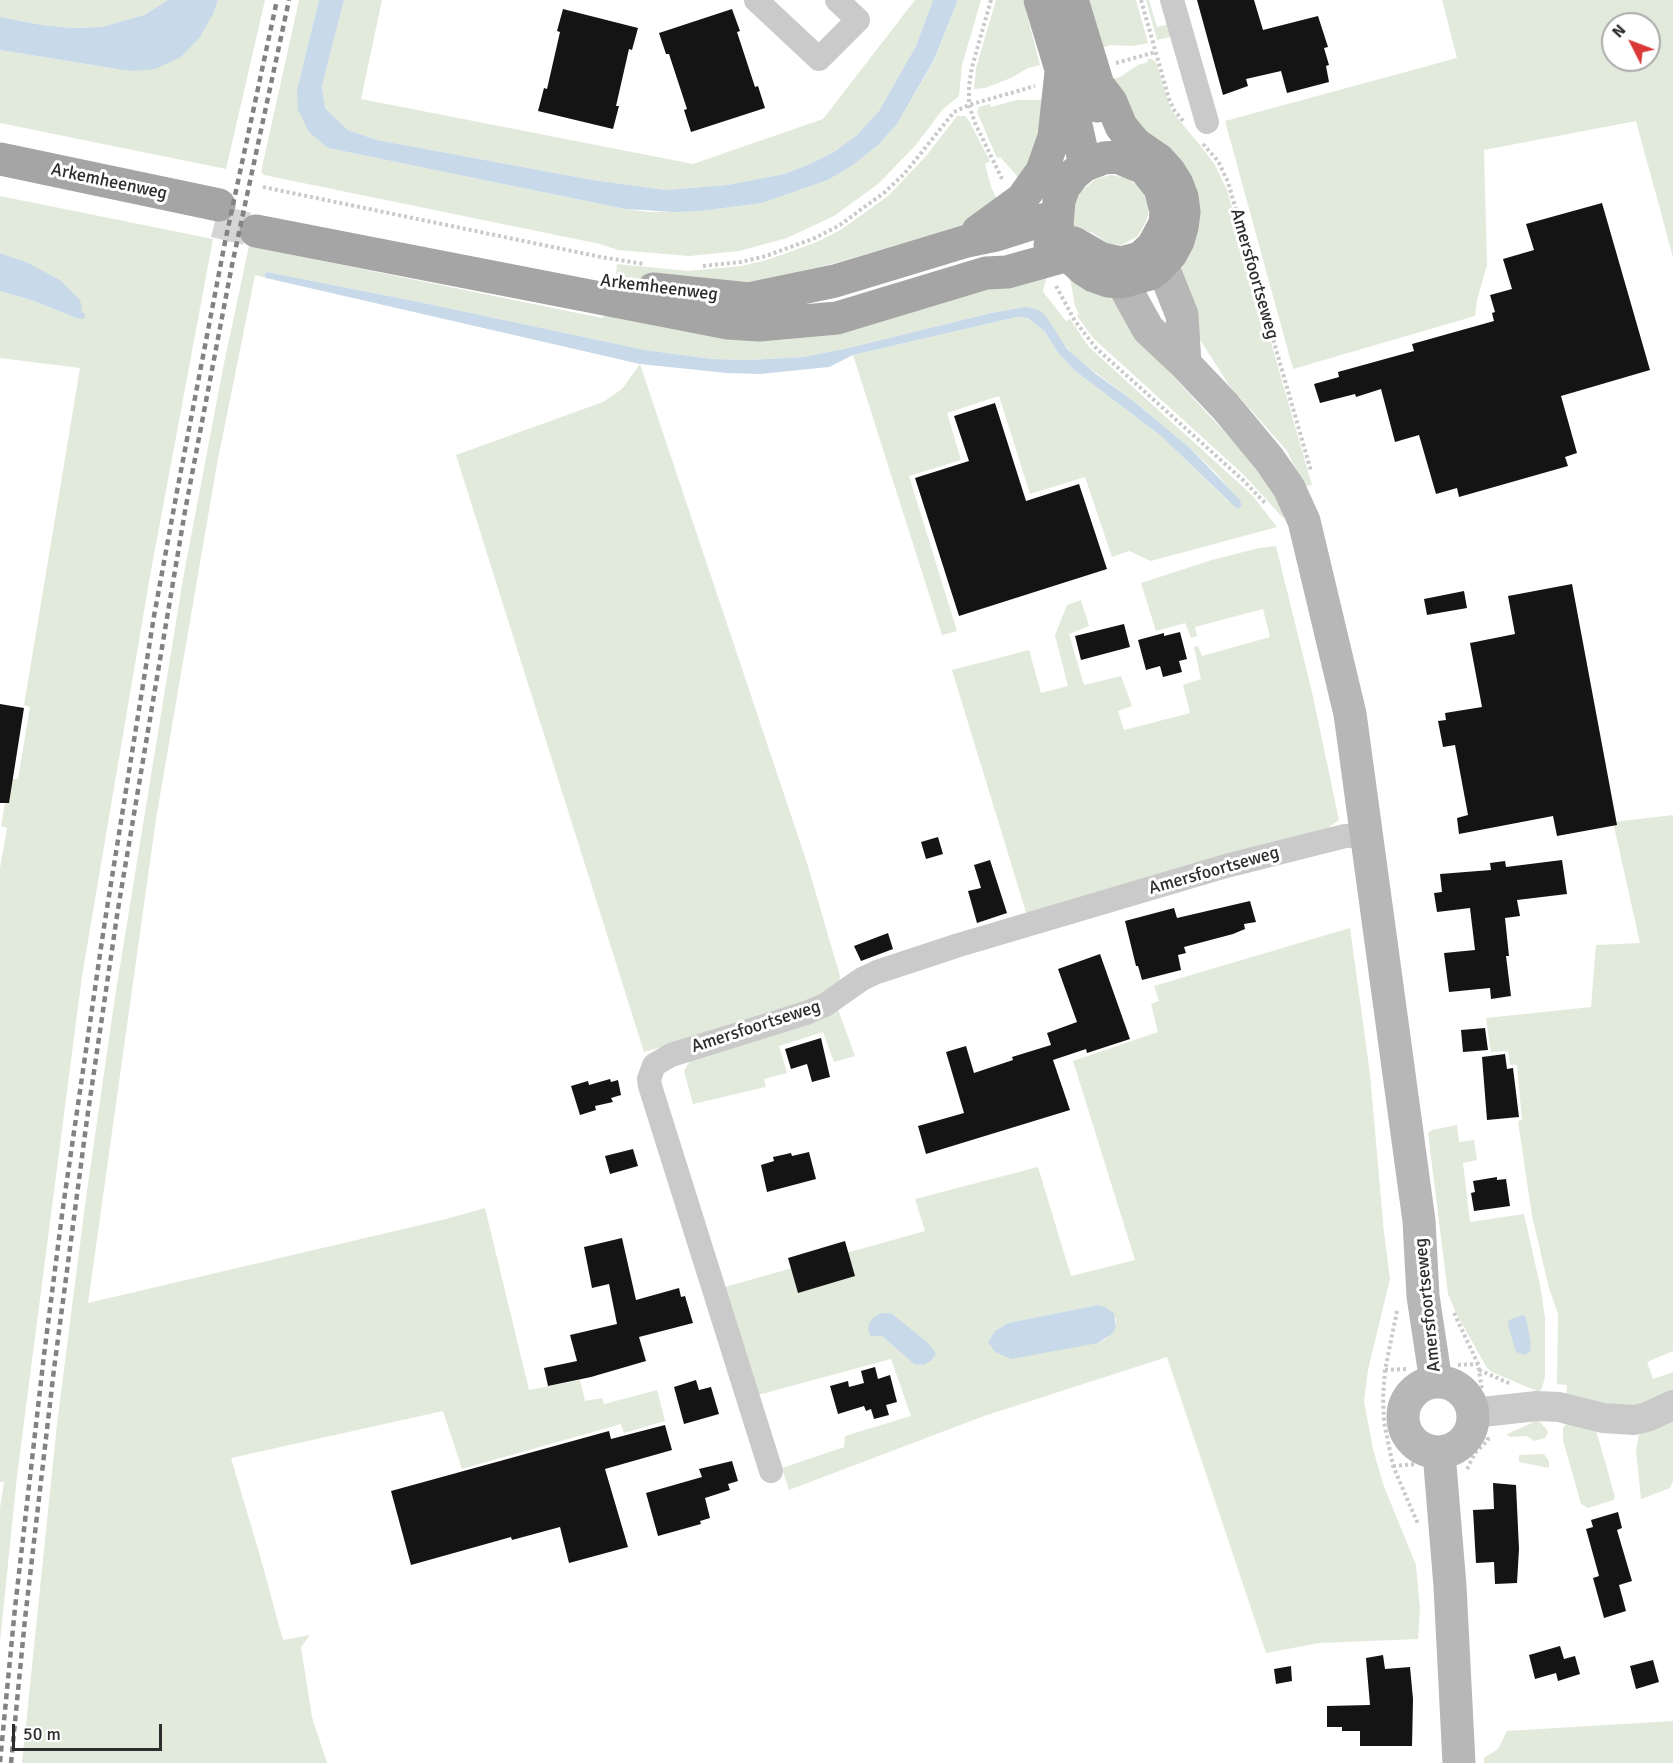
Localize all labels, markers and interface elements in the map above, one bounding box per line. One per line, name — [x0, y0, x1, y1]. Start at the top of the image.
north arrow — [1601, 12, 1661, 72]
text: N — [1608, 20, 1630, 42]
street label: Arkemheenweg — [49, 159, 169, 205]
street label: Amersfoortseweg — [1225, 206, 1283, 342]
street label: Arkemheenweg — [599, 270, 719, 306]
street label: Amersfoortseweg — [1146, 842, 1282, 900]
street label: Amersfoortseweg — [689, 996, 823, 1058]
street label: Amersfoortseweg — [1410, 1237, 1446, 1373]
scale bar — [15, 1712, 165, 1750]
text: 50 m — [23, 1723, 61, 1745]

